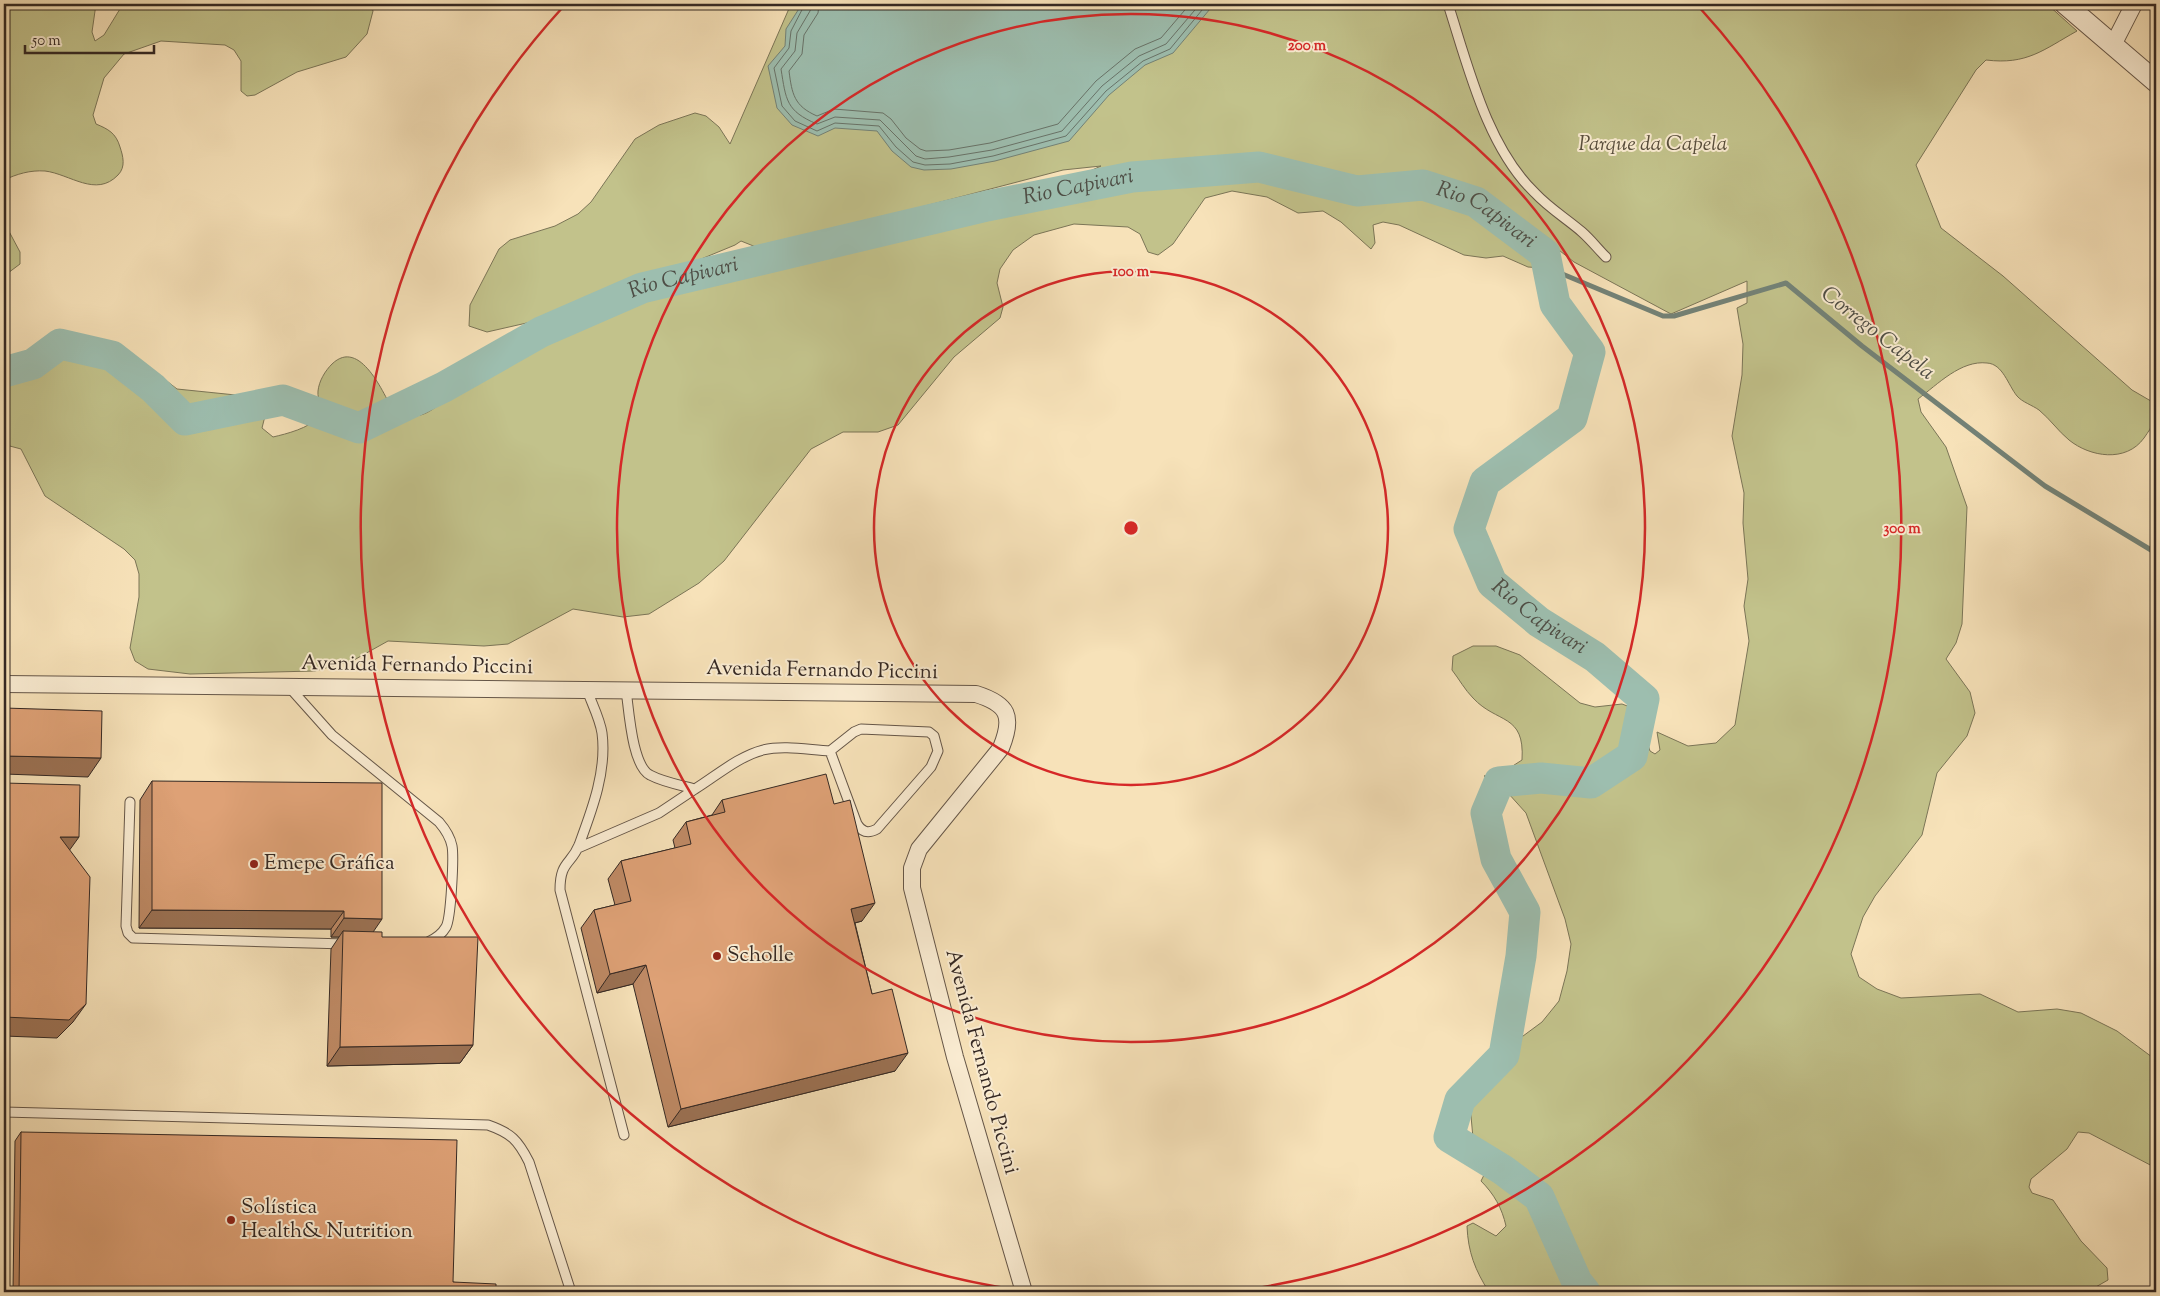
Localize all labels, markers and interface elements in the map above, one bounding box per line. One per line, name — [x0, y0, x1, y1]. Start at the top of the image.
scale bar — [25, 22, 154, 54]
text: 50 m — [31, 31, 61, 52]
text: 200 m — [1288, 36, 1327, 57]
park label: Parque da Capela — [1578, 130, 1728, 160]
water label: Rio Capivari — [1020, 161, 1136, 214]
water label: Rio Capivari — [1432, 174, 1542, 257]
water label: Rio Capivari — [623, 250, 742, 308]
text: 100 m — [1113, 262, 1150, 283]
water label: Corrego Capela — [1813, 279, 1941, 389]
centre of rings — [1122, 519, 1140, 537]
text: 300 m — [1883, 519, 1921, 540]
water label: Rio Capivari — [1484, 572, 1593, 664]
street label: Avenida Fernando Piccini — [301, 649, 533, 683]
street label: Avenida Fernando Piccini — [706, 654, 938, 688]
place label: Emepe Gráfica — [264, 849, 395, 879]
marker: Emepe Gráfica — [248, 858, 260, 870]
place label: Scholle — [727, 941, 794, 971]
street label: Avenida Fernando Piccini — [936, 946, 1026, 1178]
marker: Scholle — [711, 950, 723, 962]
place label: Solística Health& Nutrition — [241, 1193, 413, 1247]
marker: Solística Health& Nutrition — [225, 1214, 237, 1226]

